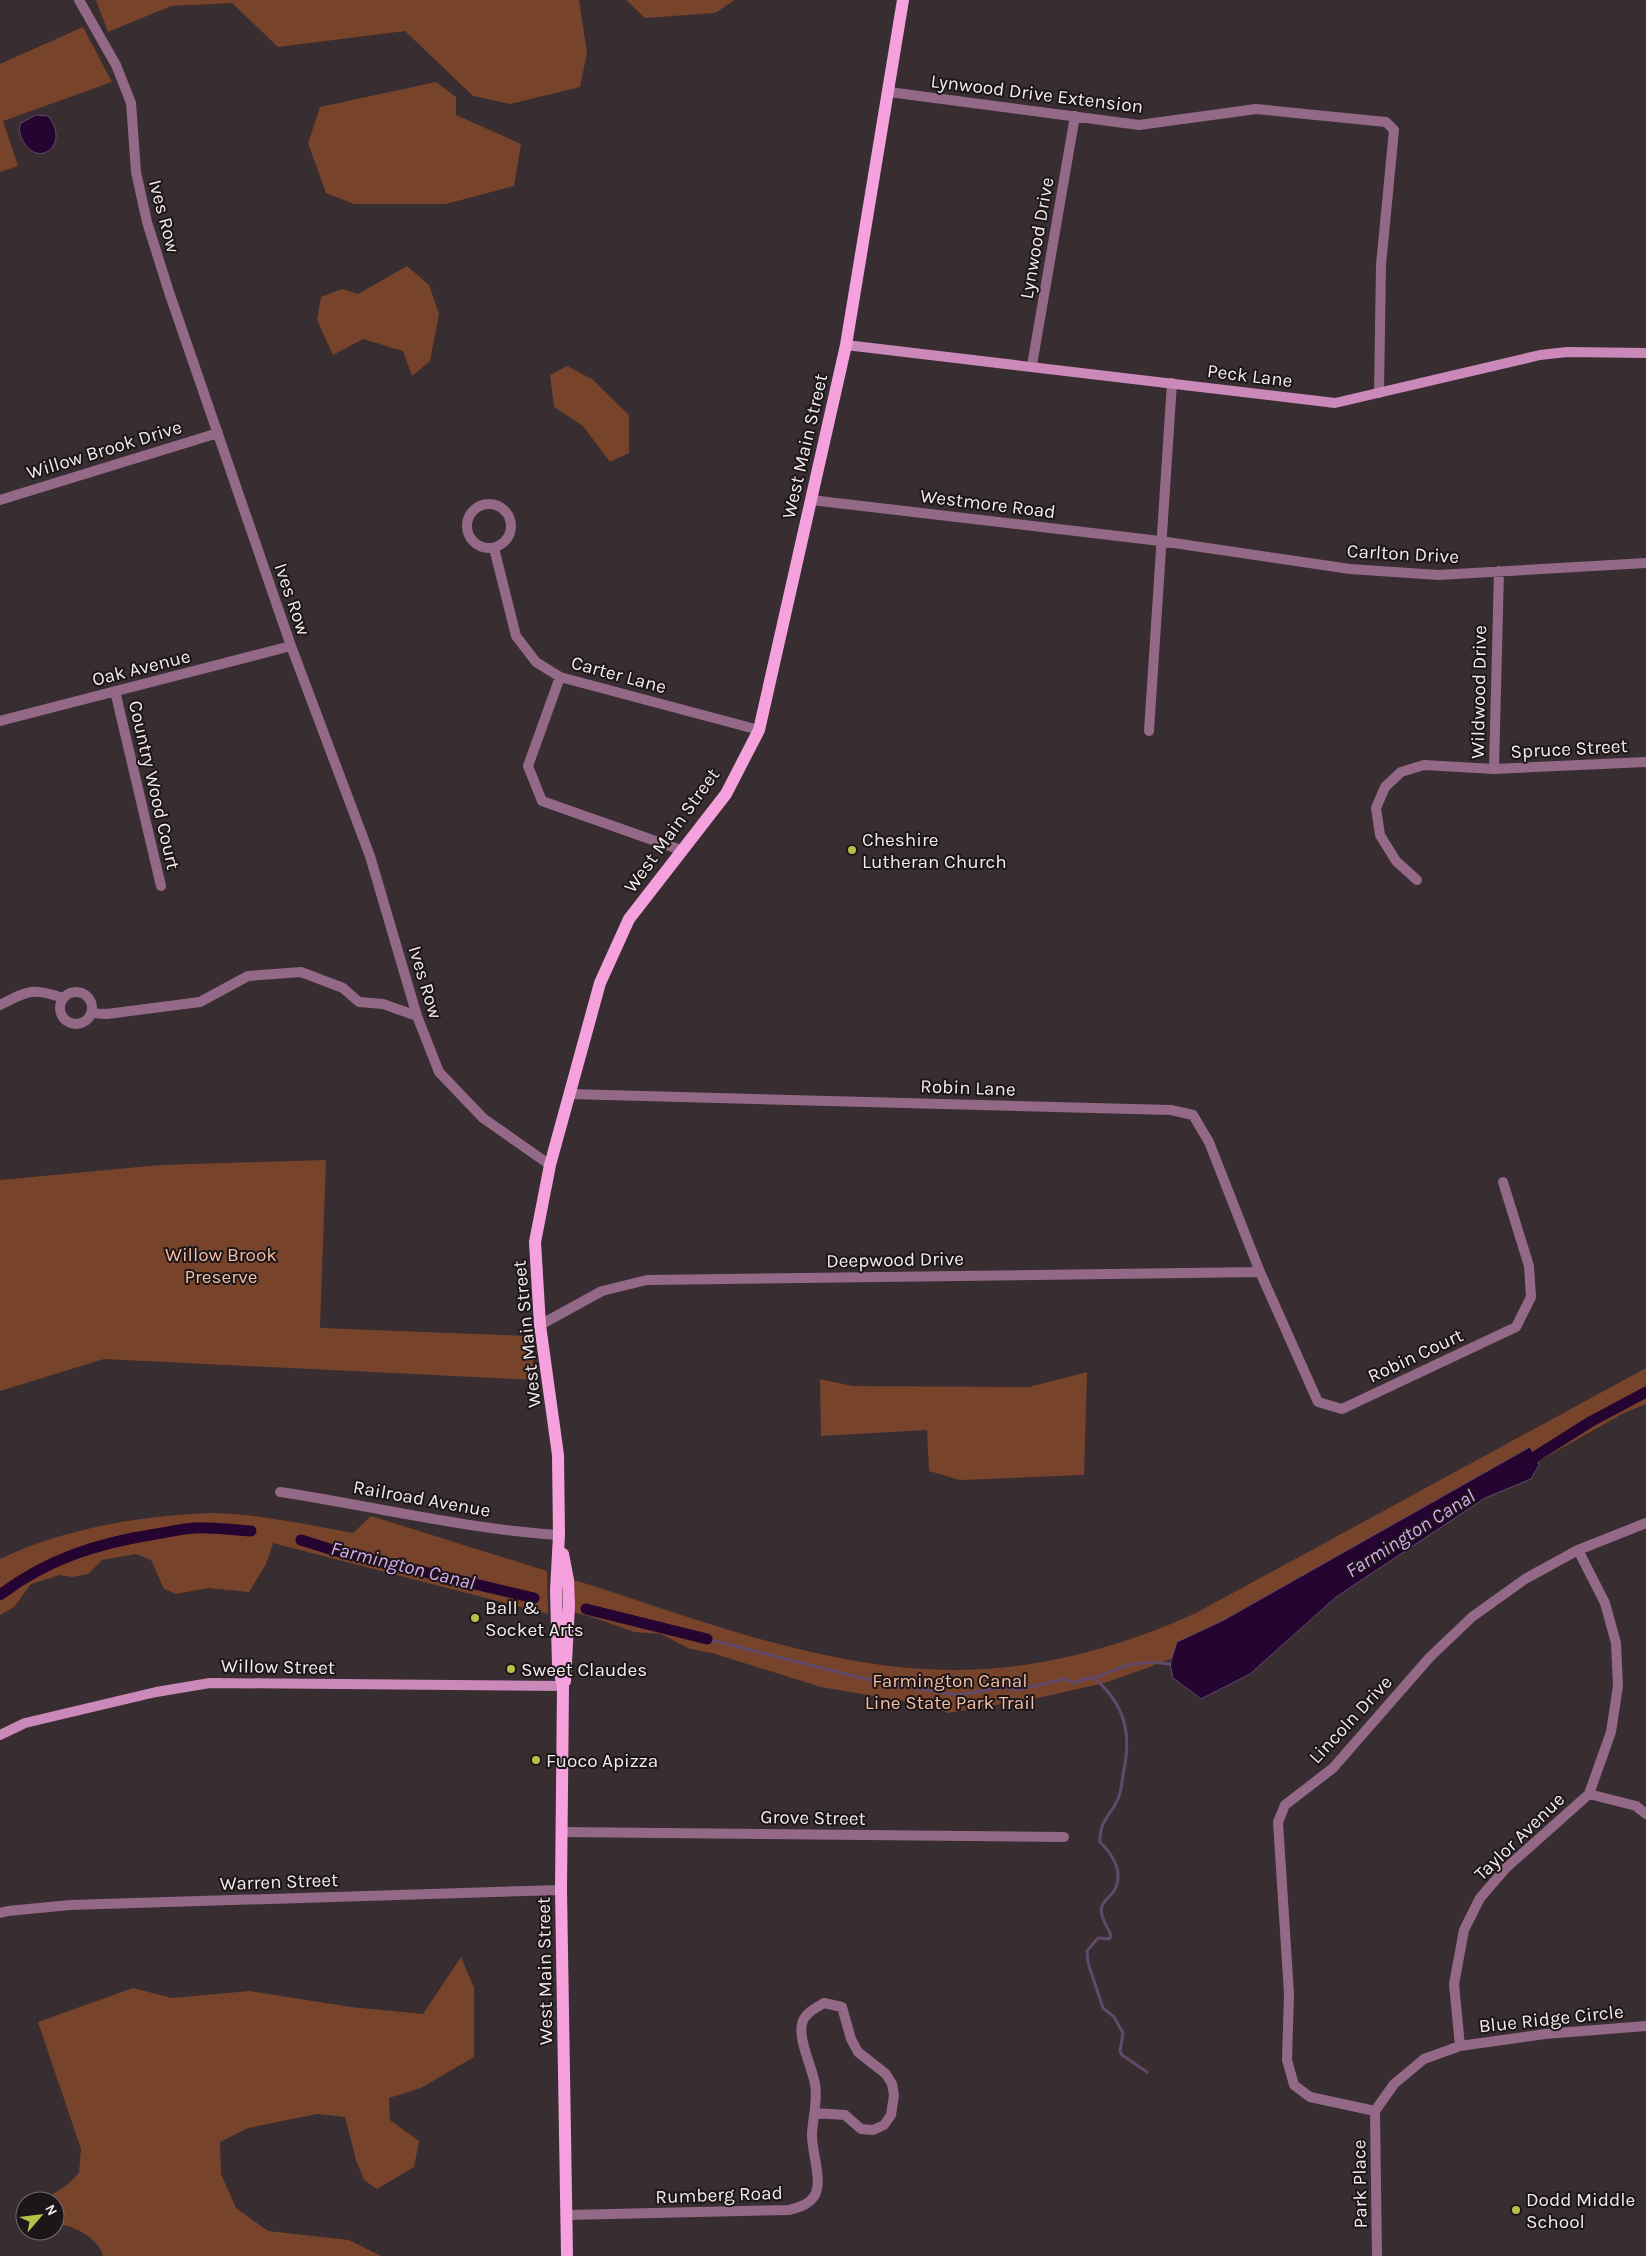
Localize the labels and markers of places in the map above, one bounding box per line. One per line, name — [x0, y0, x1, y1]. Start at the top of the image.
place label: Cheshire Lutheran Church — [862, 829, 1007, 873]
marker: Cheshire Lutheran Church — [846, 844, 858, 856]
place label: Ball & Socket Arts — [485, 1597, 584, 1641]
marker: Ball & Socket Arts — [469, 1612, 481, 1624]
place label: Sweet Claudes — [521, 1659, 647, 1681]
marker: Sweet Claudes — [505, 1663, 517, 1675]
place label: Fuoco Apizza — [546, 1750, 658, 1772]
marker: Fuoco Apizza — [530, 1754, 542, 1766]
place label: Dodd Middle School — [1526, 2189, 1635, 2233]
marker: Dodd Middle School — [1510, 2204, 1522, 2216]

